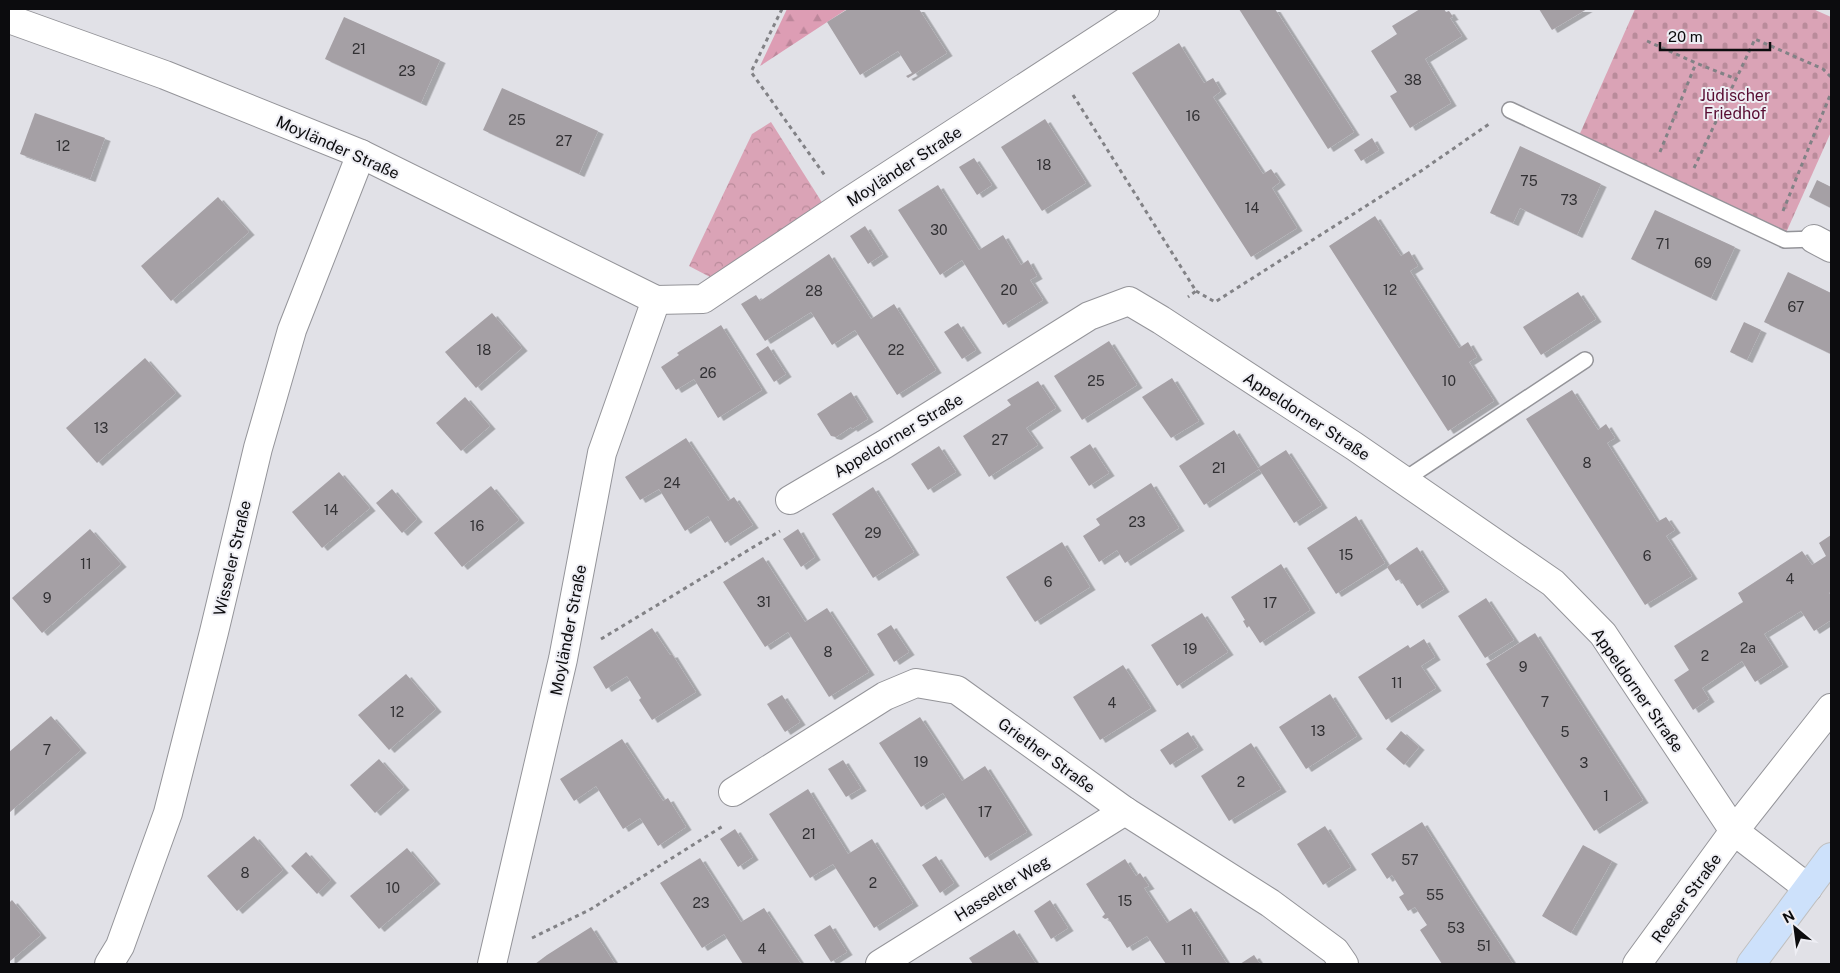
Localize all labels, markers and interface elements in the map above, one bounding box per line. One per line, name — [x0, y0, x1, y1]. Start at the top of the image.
scale bar — [1660, 20, 1770, 52]
text: 20 m — [1668, 28, 1703, 45]
house number: 21 — [352, 41, 366, 57]
house number: 23 — [398, 63, 416, 79]
house number: 38 — [1404, 72, 1422, 88]
park label: Jüdischer Friedhof — [1700, 86, 1770, 123]
house number: 16 — [1186, 108, 1200, 124]
street label: Moyländer Straße — [273, 112, 402, 183]
house number: 25 — [508, 112, 526, 128]
street label: Moyländer Straße — [843, 122, 965, 211]
house number: 27 — [556, 133, 572, 149]
house number: 12 — [56, 138, 70, 154]
house number: 18 — [1037, 157, 1051, 173]
house number: 75 — [1520, 173, 1538, 189]
house number: 73 — [1561, 192, 1578, 208]
house number: 14 — [1245, 200, 1259, 216]
house number: 30 — [930, 222, 948, 238]
house number: 71 — [1656, 236, 1670, 252]
house number: 69 — [1694, 255, 1712, 271]
house number: 20 — [1001, 282, 1017, 298]
house number: 12 — [1383, 282, 1397, 298]
house number: 28 — [805, 283, 823, 299]
house number: 67 — [1788, 299, 1804, 315]
house number: 18 — [477, 342, 491, 358]
house number: 22 — [888, 342, 904, 358]
house number: 26 — [699, 365, 717, 381]
street label: Appeldorner Straße — [1240, 368, 1374, 464]
house number: 25 — [1087, 373, 1105, 389]
house number: 10 — [1442, 373, 1456, 389]
street label: Appeldorner Straße — [830, 389, 966, 481]
house number: 13 — [94, 420, 108, 436]
house number: 27 — [992, 432, 1008, 448]
house number: 8 — [1582, 455, 1592, 471]
house number: 21 — [1212, 460, 1226, 476]
house number: 24 — [663, 475, 681, 491]
street label: Wisseler Straße — [210, 498, 255, 618]
house number: 14 — [324, 502, 338, 518]
house number: 23 — [1128, 514, 1146, 530]
house number: 16 — [470, 518, 484, 534]
house number: 29 — [864, 525, 882, 541]
house number: 15 — [1339, 547, 1353, 563]
house number: 6 — [1643, 548, 1652, 564]
house number: 11 — [80, 556, 92, 572]
street label: Moyländer Straße — [546, 563, 591, 697]
house number: 4 — [1786, 571, 1795, 587]
house number: 6 — [1044, 574, 1053, 590]
house number: 9 — [43, 590, 52, 606]
house number: 31 — [757, 594, 771, 610]
house number: 17 — [1263, 595, 1277, 611]
street label: Appeldorner Straße — [1588, 625, 1688, 756]
house number: 2a — [1740, 640, 1756, 656]
house number: 19 — [1183, 641, 1197, 657]
house number: 8 — [823, 644, 833, 660]
house number: 2 — [1701, 648, 1709, 664]
house number: 9 — [1519, 659, 1528, 675]
house number: 11 — [1391, 675, 1403, 691]
house number: 7 — [1541, 694, 1549, 710]
house number: 4 — [1108, 695, 1117, 711]
house number: 12 — [390, 704, 404, 720]
street label: Griether Straße — [995, 714, 1099, 797]
house number: 13 — [1311, 723, 1325, 739]
house number: 5 — [1561, 724, 1570, 740]
house number: 7 — [43, 742, 51, 758]
house number: 19 — [914, 754, 928, 770]
house number: 3 — [1580, 755, 1589, 771]
house number: 2 — [1237, 774, 1245, 790]
house number: 1 — [1603, 788, 1609, 804]
house number: 17 — [978, 804, 992, 820]
house number: 21 — [802, 826, 816, 842]
street label: Reeser Straße — [1648, 850, 1725, 947]
street label: Hasselter Weg — [951, 852, 1053, 925]
house number: 57 — [1401, 852, 1419, 868]
house number: 8 — [240, 865, 250, 881]
house number: 2 — [869, 875, 877, 891]
house number: 10 — [386, 880, 400, 896]
house number: 55 — [1426, 887, 1444, 903]
house number: 15 — [1118, 893, 1132, 909]
house number: 23 — [692, 895, 710, 911]
north arrow — [1770, 903, 1820, 953]
text: N — [1780, 907, 1797, 926]
house number: 53 — [1447, 920, 1465, 936]
house number: 51 — [1477, 938, 1491, 954]
house number: 4 — [758, 941, 767, 957]
house number: 11 — [1181, 942, 1193, 958]

